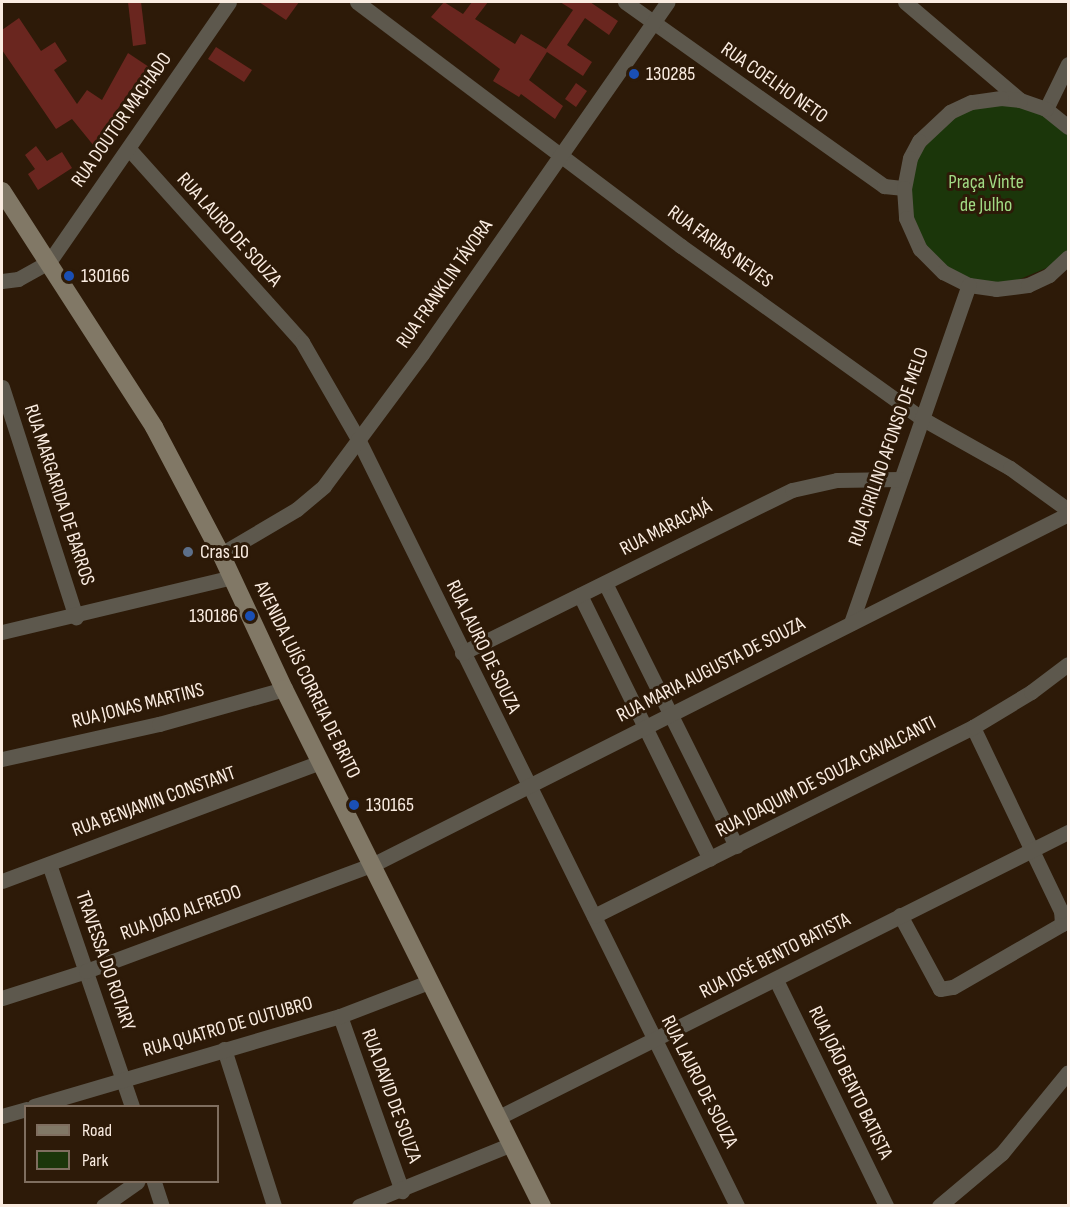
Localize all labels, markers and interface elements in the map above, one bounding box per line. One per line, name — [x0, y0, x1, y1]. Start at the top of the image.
street label: RUA COELHO NETO — [716, 37, 832, 129]
street label: RUA DOUTOR MACHADO — [67, 48, 177, 192]
place label: 130285 — [646, 62, 695, 86]
marker: 130285 — [627, 67, 641, 81]
street label: RUA LAURO DE SOUZA — [172, 168, 286, 292]
park label: Praça Vinte de Julho — [948, 170, 1024, 217]
street label: RUA FARIAS NEVES — [663, 201, 777, 293]
street label: RUA FRANKLIN TÁVORA — [392, 215, 498, 353]
place label: 130166 — [81, 264, 130, 288]
marker: 130166 — [62, 269, 76, 283]
street label: RUA CIRILINO AFONSO DE MELO — [844, 345, 934, 549]
street label: RUA MARGARIDA DE BARROS — [18, 402, 100, 588]
street label: RUA MARACAJÁ — [616, 495, 716, 561]
place label: Cras 10 — [200, 540, 249, 564]
marker: Cras 10 — [181, 545, 195, 559]
street label: AVENIDA LUÍS CORREIA DE BRITO — [249, 577, 365, 783]
street label: RUA LAURO DE SOUZA — [440, 577, 526, 717]
place label: 130186 — [189, 604, 238, 628]
marker: 130186 — [243, 609, 257, 623]
street label: RUA MARIA AUGUSTA DE SOUZA — [613, 612, 809, 728]
street label: RUA JONAS MARTINS — [69, 678, 207, 734]
street label: RUA JOAQUIM DE SOUZA CAVALCANTI — [712, 711, 940, 843]
street label: RUA BENJAMIN CONSTANT — [69, 761, 239, 843]
place label: 130165 — [366, 793, 414, 817]
marker: 130165 — [347, 798, 361, 812]
street label: RUA JOÃO ALFREDO — [117, 880, 245, 946]
street label: TRAVESSA DO ROTARY — [70, 888, 140, 1034]
street label: RUA JOSÉ BENTO BATISTA — [696, 908, 854, 1004]
street label: RUA QUATRO DE OUTUBRO — [141, 991, 315, 1063]
street label: RUA JOÃO BENTO BATISTA — [803, 1003, 897, 1163]
street label: RUA LAURO DE SOUZA — [655, 1012, 743, 1152]
street label: RUA DAVID DE SOUZA — [356, 1026, 426, 1166]
legend — [24, 1105, 219, 1183]
text: Road — [82, 1120, 112, 1141]
text: Park — [82, 1150, 108, 1171]

